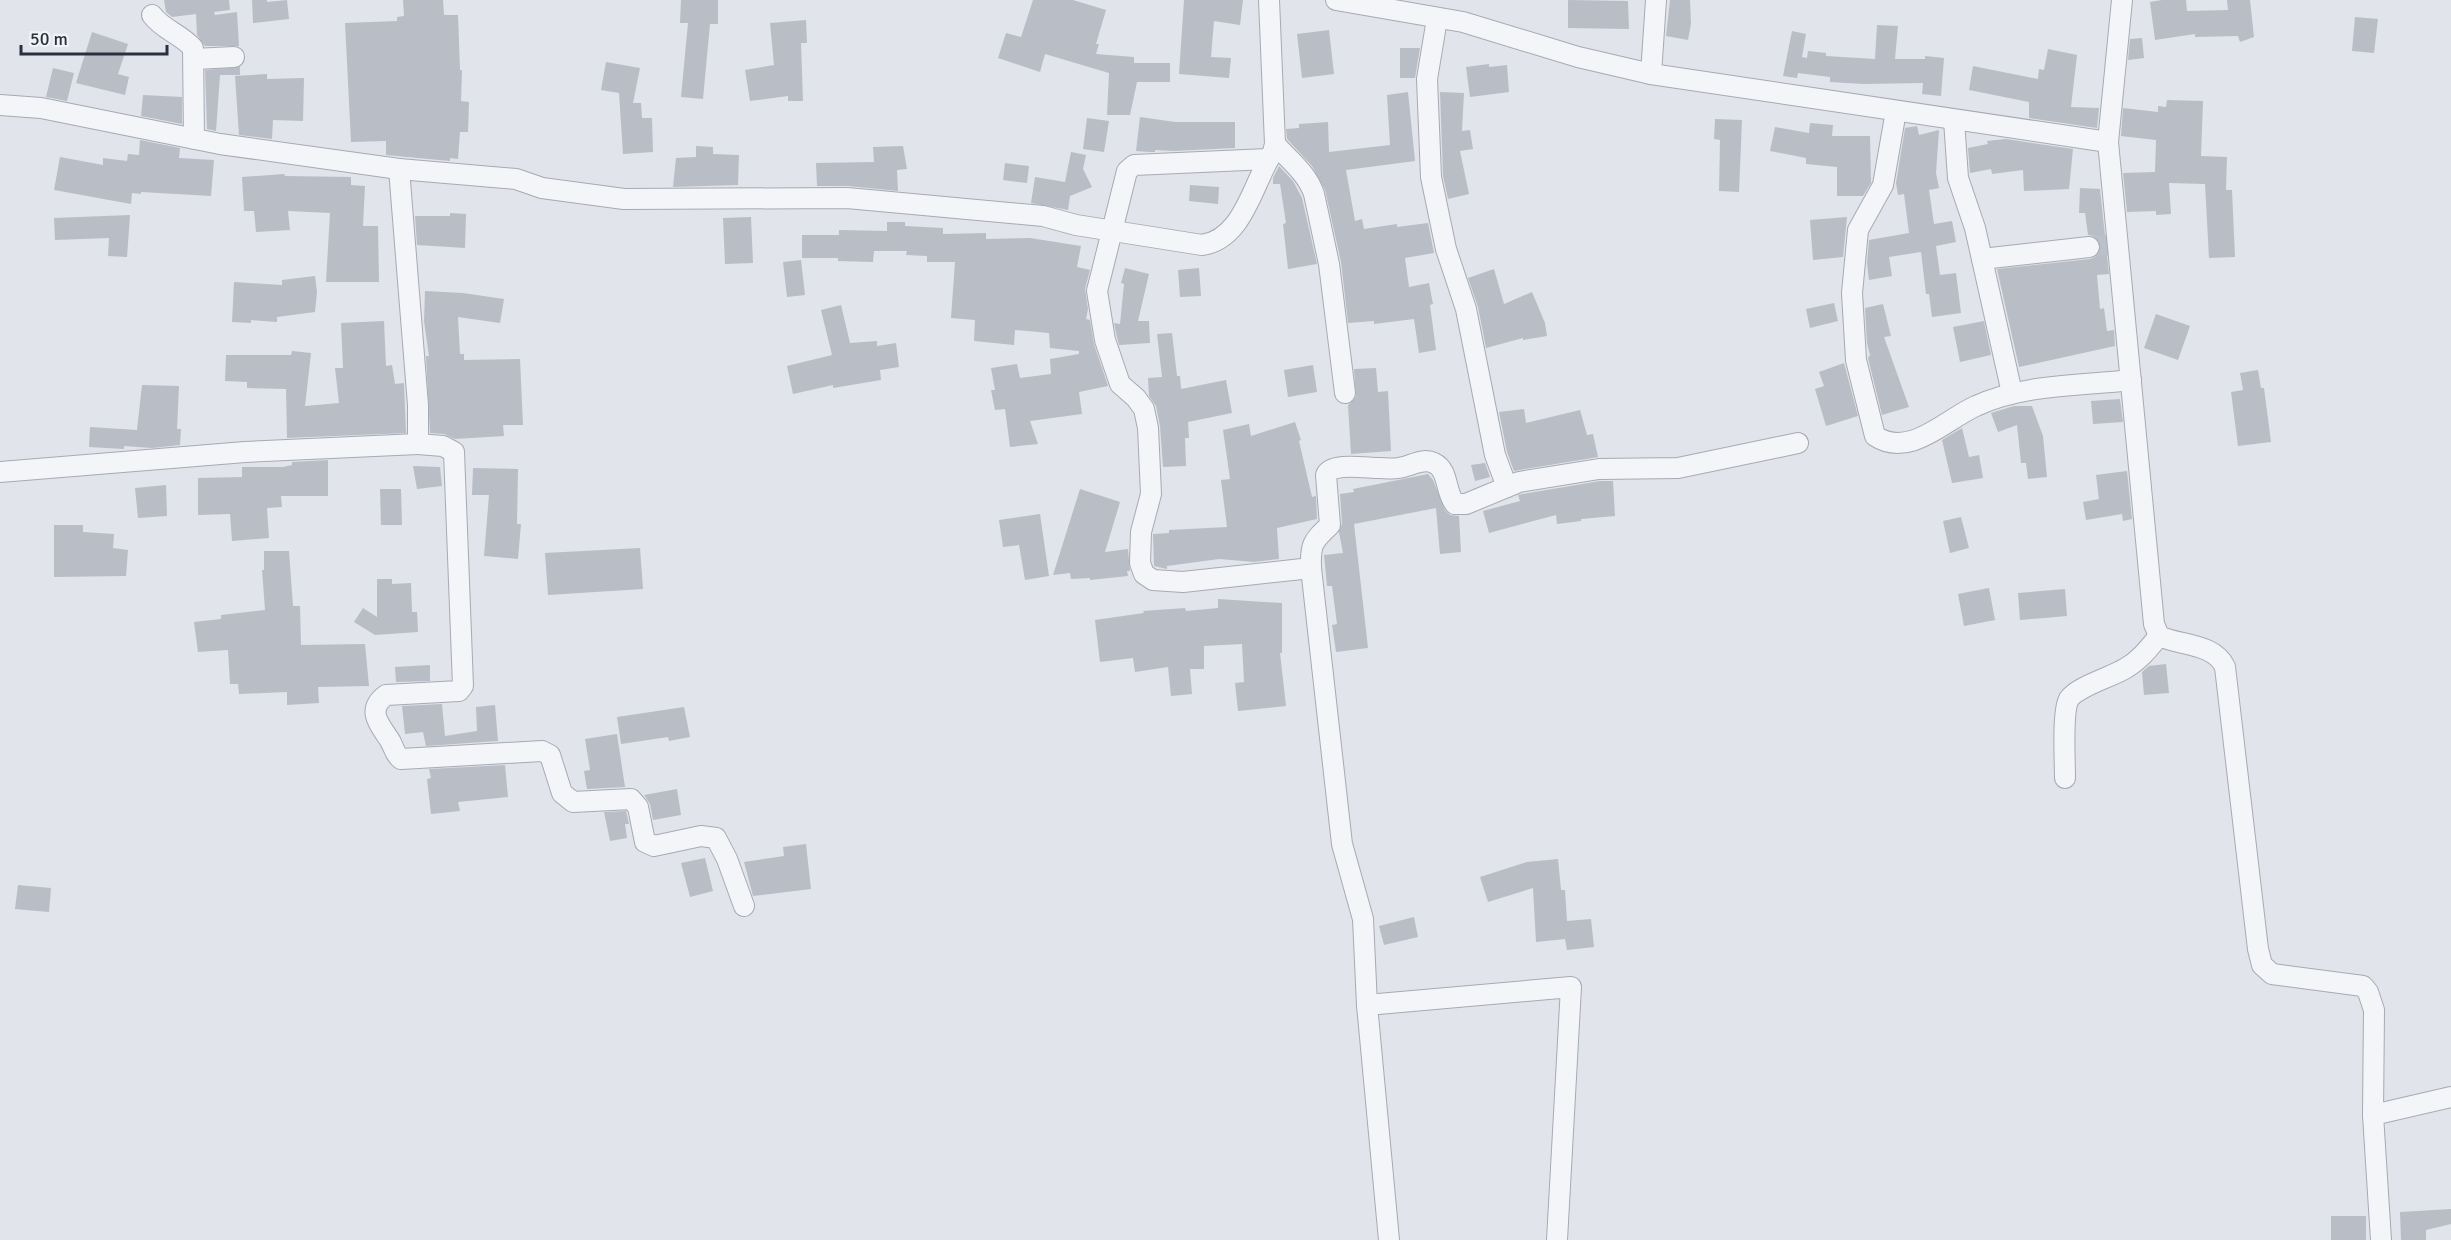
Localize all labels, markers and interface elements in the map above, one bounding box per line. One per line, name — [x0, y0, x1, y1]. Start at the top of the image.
scale bar — [21, 18, 166, 56]
text: 50 m — [30, 28, 68, 50]

